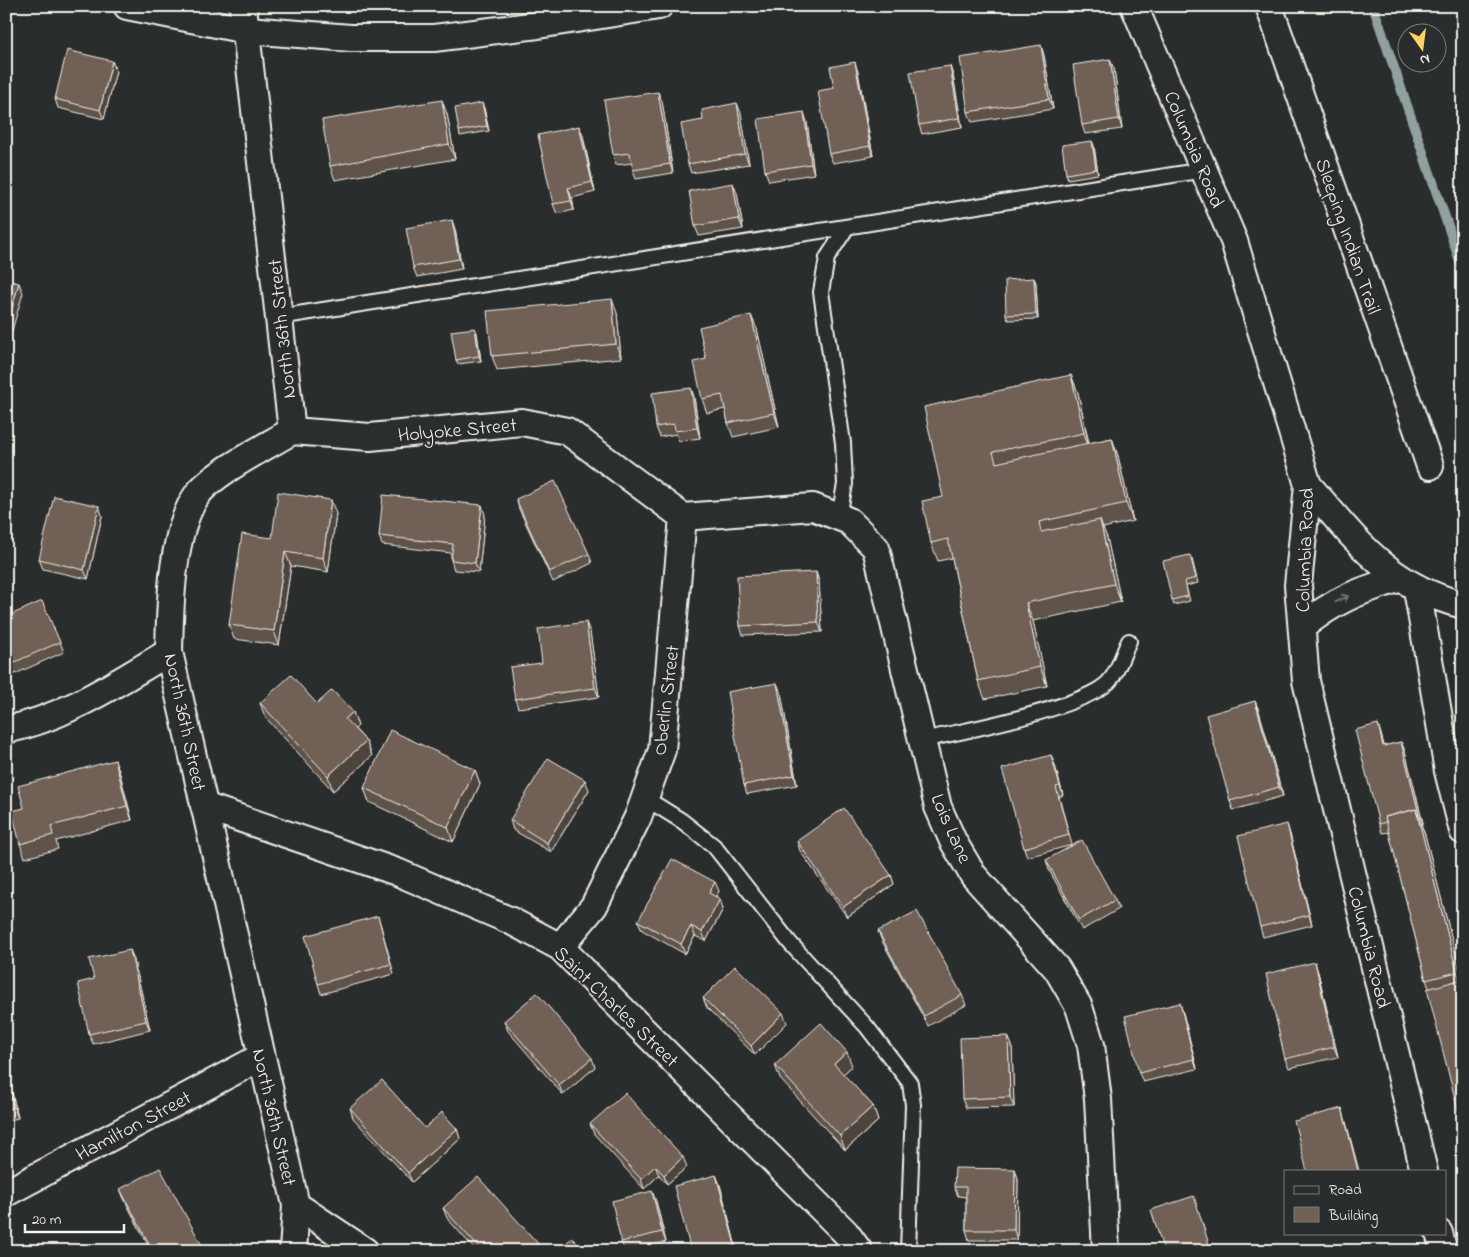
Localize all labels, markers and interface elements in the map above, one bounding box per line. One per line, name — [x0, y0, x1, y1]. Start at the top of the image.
north arrow — [1396, 22, 1446, 72]
text: N — [1418, 48, 1432, 70]
street label: Columbia Road — [1155, 87, 1230, 213]
street label: Sleeping Indian Trail — [1305, 155, 1387, 319]
street label: North 36th Street — [262, 257, 305, 400]
street label: Holyoke Street — [396, 412, 518, 451]
street label: Columbia Road — [1290, 487, 1323, 613]
one-way arrow — [1334, 594, 1349, 604]
street label: Oberlin Street — [646, 643, 689, 757]
street label: North 36th Street — [155, 651, 212, 794]
street label: Lois Lane — [921, 789, 978, 869]
street label: Columbia Road — [1338, 884, 1397, 1012]
street label: Saint Charles Street — [546, 940, 685, 1075]
street label: North 36th Street — [243, 1046, 303, 1189]
street label: Hamilton Street — [71, 1084, 197, 1170]
legend — [1284, 1170, 1446, 1234]
text: Road — [1329, 1179, 1362, 1201]
scale bar — [25, 1202, 124, 1234]
text: Building — [1328, 1205, 1378, 1228]
text: 20 m — [32, 1209, 62, 1231]

